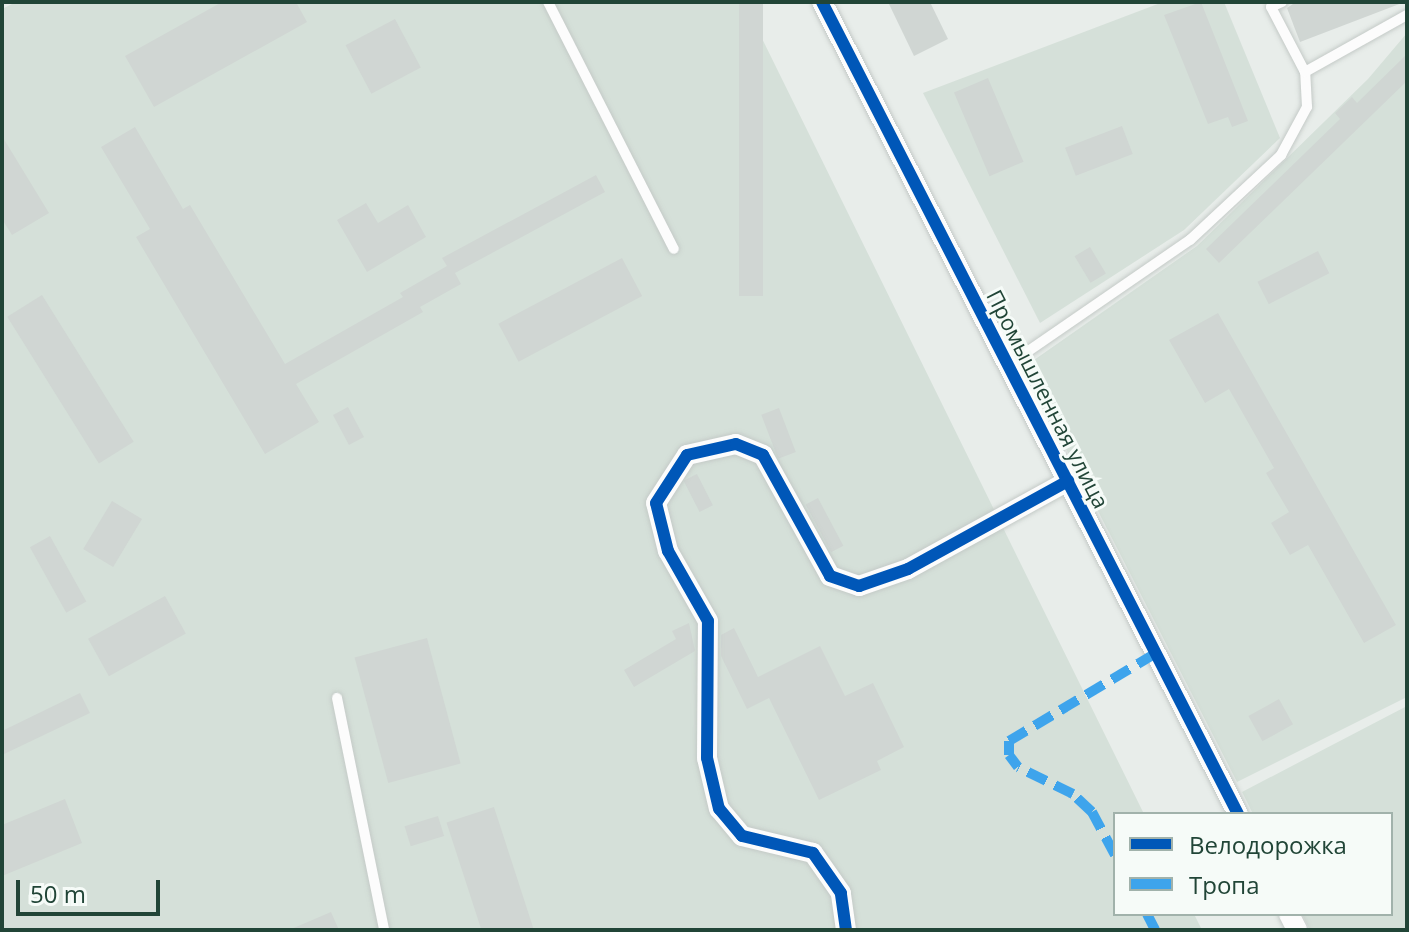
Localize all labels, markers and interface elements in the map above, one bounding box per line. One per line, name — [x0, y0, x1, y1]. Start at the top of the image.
street label: Промышленная улица — [981, 285, 1115, 513]
legend — [1113, 812, 1393, 916]
text: Велодорожка — [1189, 828, 1347, 861]
scale bar — [20, 864, 164, 914]
text: Тропа — [1189, 868, 1260, 901]
text: 50 m — [30, 877, 86, 910]

